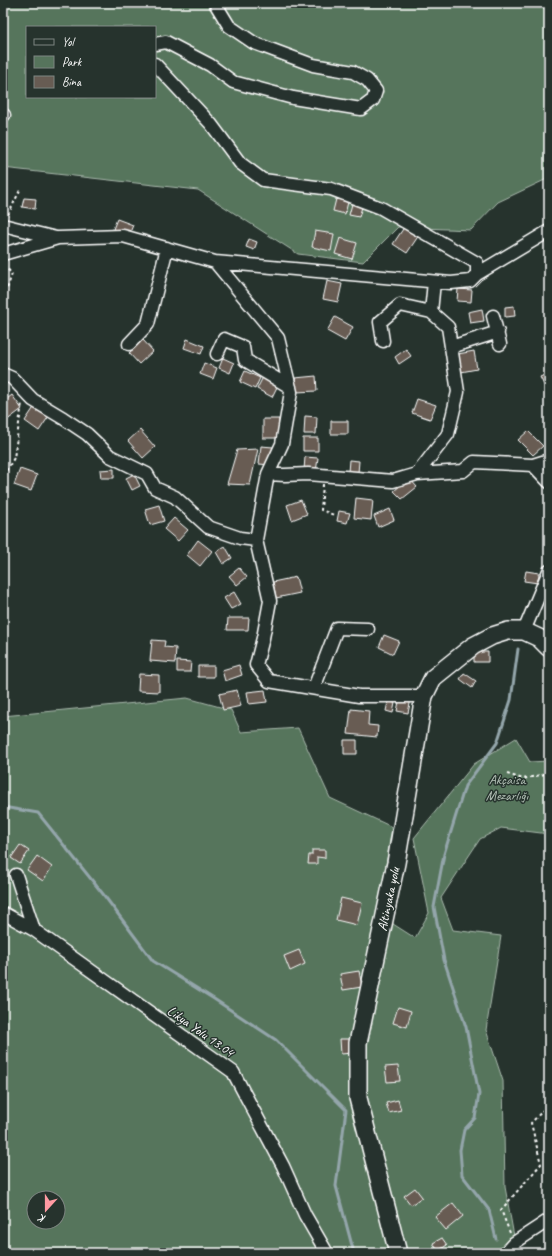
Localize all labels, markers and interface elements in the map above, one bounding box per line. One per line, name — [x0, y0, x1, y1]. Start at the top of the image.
legend — [26, 26, 156, 98]
text: Yol — [62, 34, 76, 50]
text: Park — [62, 54, 83, 70]
text: Bina — [62, 74, 82, 90]
park label: Akçaisa Mezarlığı — [486, 771, 530, 804]
street label: Altinyaka yolu — [373, 865, 404, 933]
street label: Likya Yolu 13.04 — [164, 1002, 239, 1062]
north arrow — [26, 1190, 66, 1230]
text: K — [35, 1211, 48, 1227]

